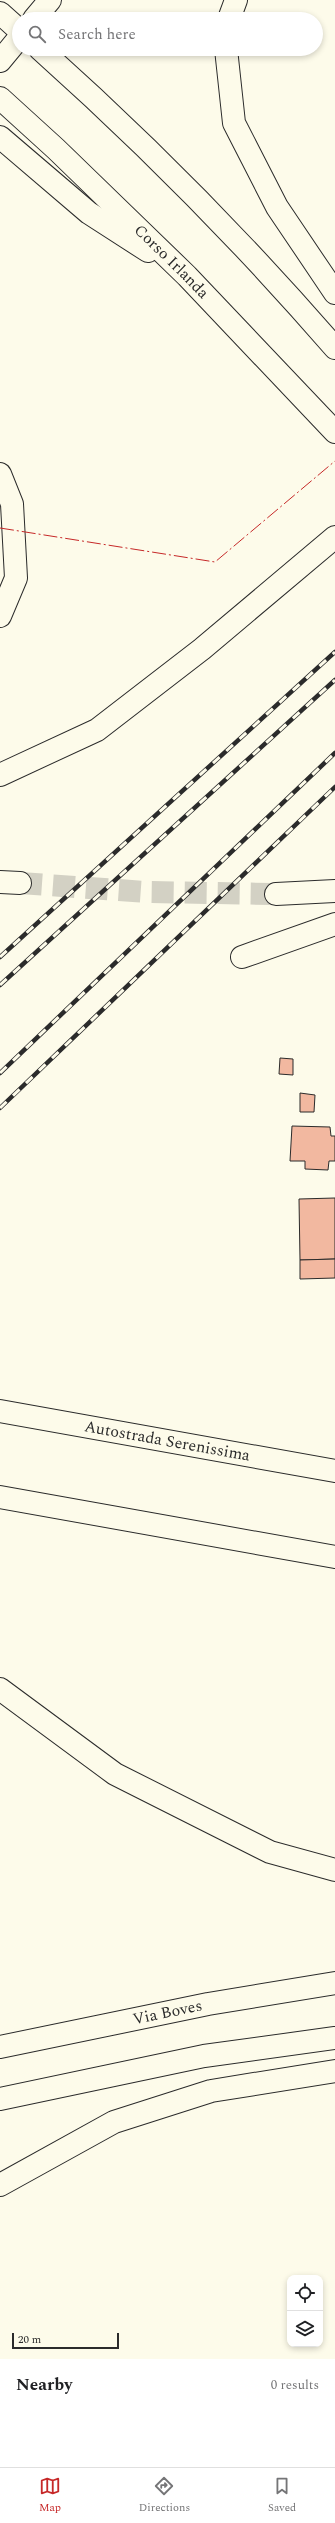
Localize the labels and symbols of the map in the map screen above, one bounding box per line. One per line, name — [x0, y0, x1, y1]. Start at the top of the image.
street label: Corso Irlanda — [128, 219, 215, 304]
street label: Autostrada Serenissima — [83, 1414, 252, 1468]
street label: Via Boves — [131, 1994, 204, 2031]
scale bar — [12, 2331, 119, 2350]

